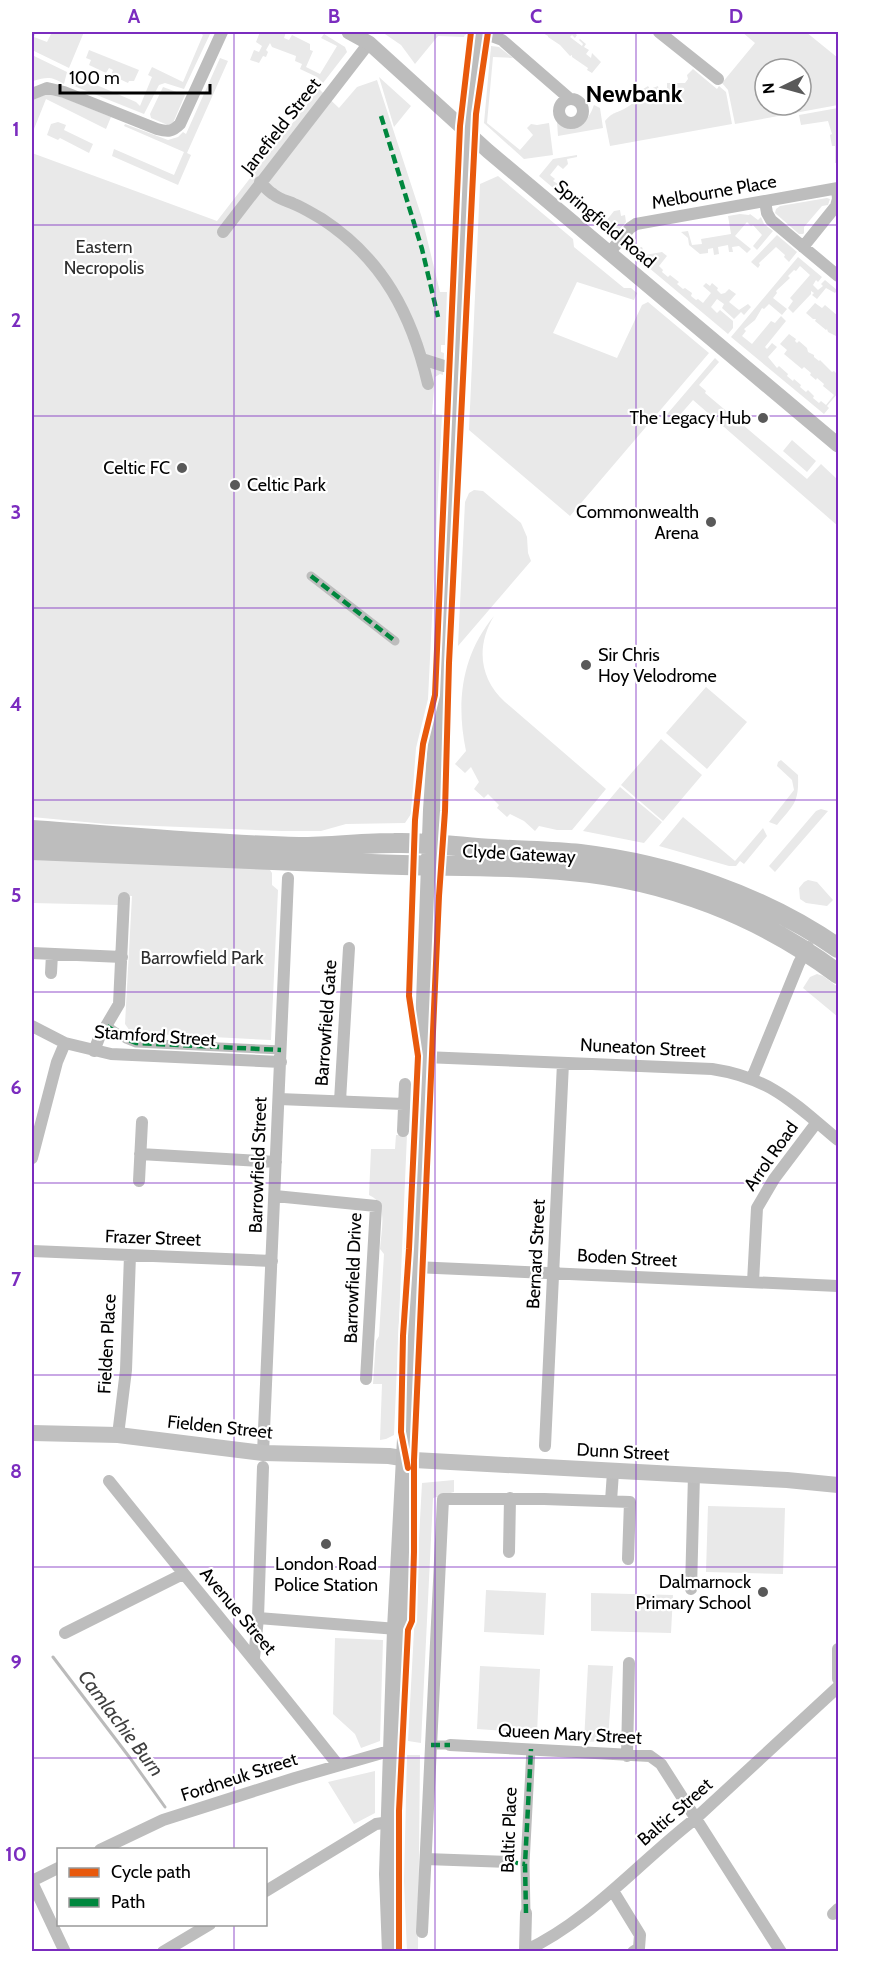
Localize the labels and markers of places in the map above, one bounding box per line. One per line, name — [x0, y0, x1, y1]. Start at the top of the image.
place label: The Legacy Hub — [630, 407, 751, 429]
marker: The Legacy Hub — [756, 411, 770, 425]
place label: Celtic FC — [103, 457, 170, 479]
marker: Celtic FC — [175, 461, 189, 475]
place label: Celtic Park — [247, 474, 327, 496]
marker: Celtic Park — [228, 478, 242, 492]
place label: Commonwealth Arena — [576, 501, 699, 544]
marker: Commonwealth Arena — [704, 515, 718, 529]
place label: Sir Chris Hoy Velodrome — [598, 644, 717, 687]
marker: Sir Chris Hoy Velodrome — [579, 658, 593, 672]
marker: London Road Police Station — [319, 1537, 333, 1551]
place label: London Road Police Station — [274, 1553, 378, 1596]
place label: Dalmarnock Primary School — [636, 1571, 752, 1614]
marker: Dalmarnock Primary School — [756, 1585, 770, 1599]

